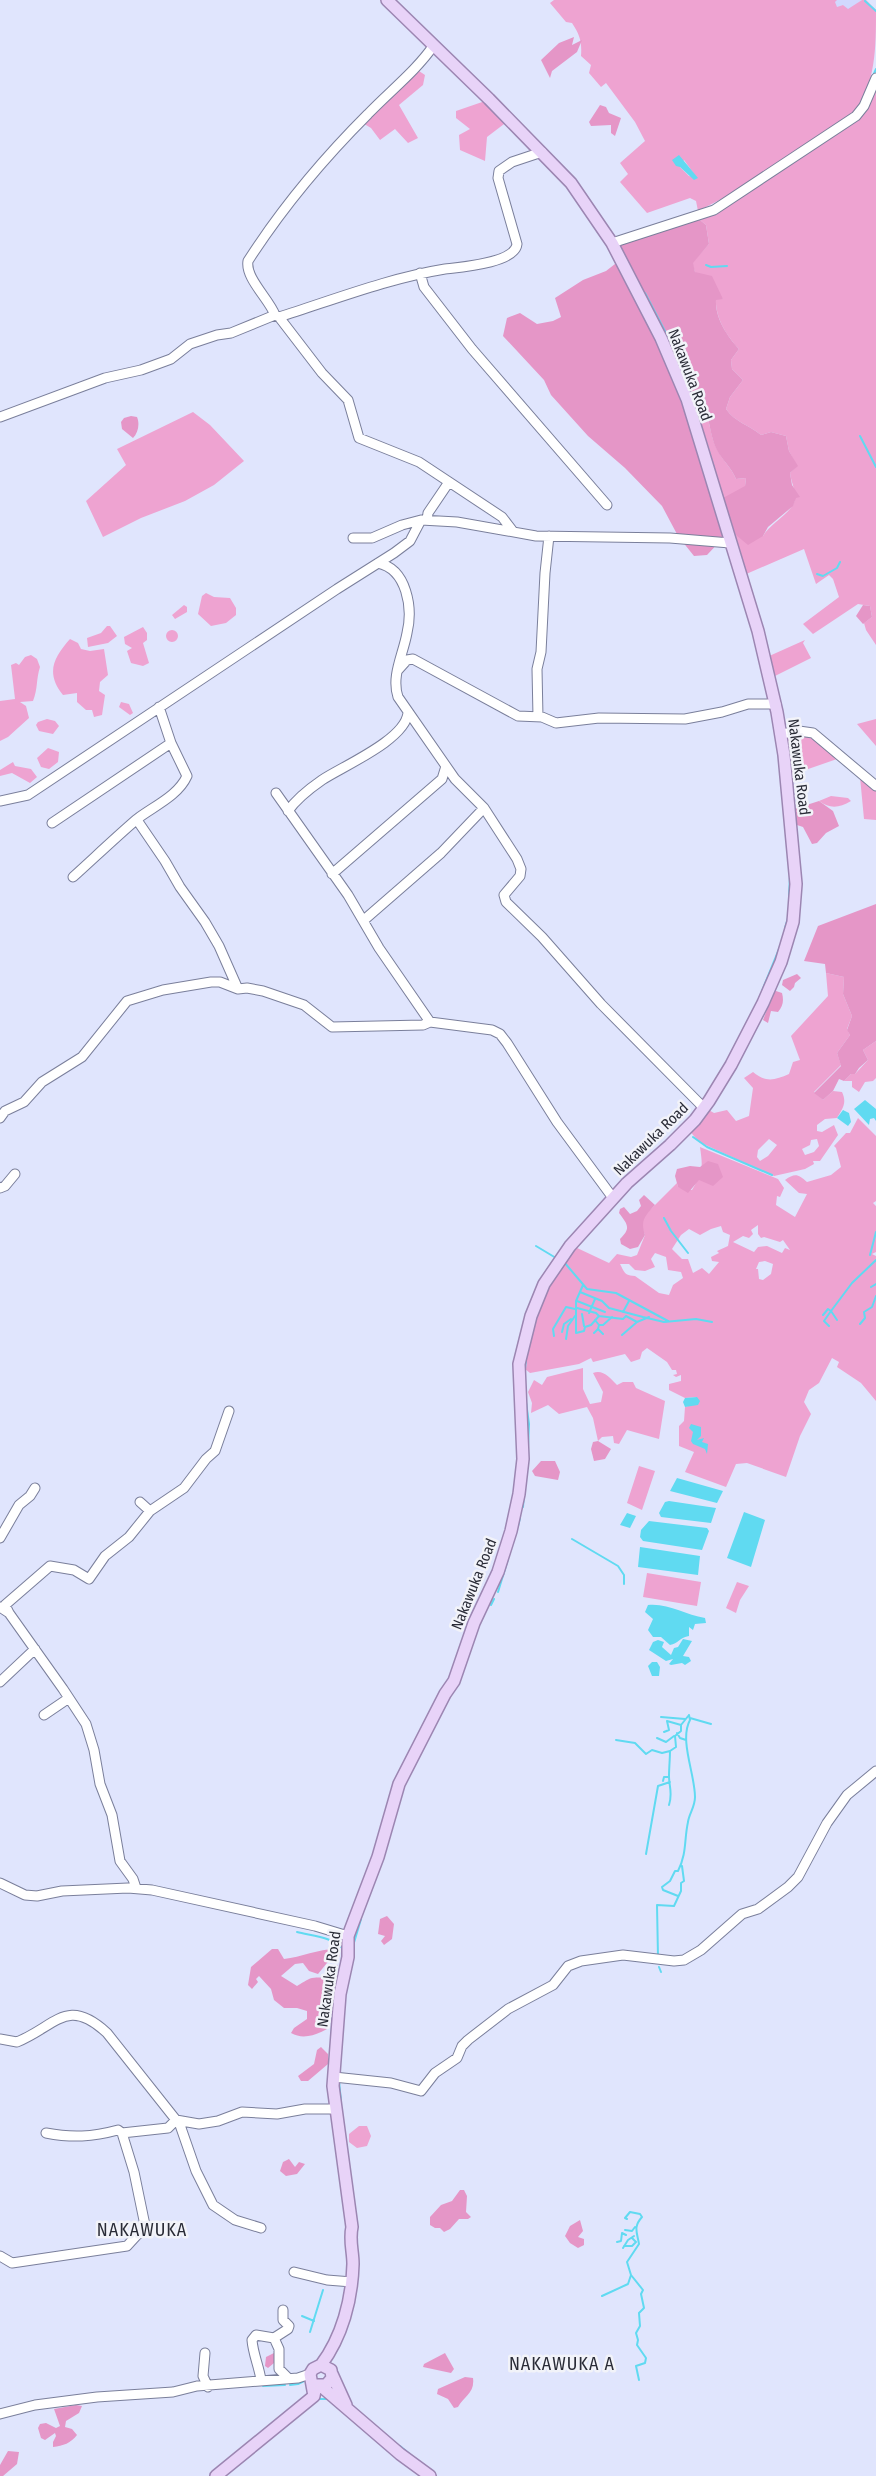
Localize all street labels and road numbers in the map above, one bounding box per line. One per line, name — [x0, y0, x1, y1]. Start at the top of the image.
street label: Nakawuka Road — [664, 327, 716, 423]
street label: Nakawuka Road — [784, 718, 814, 816]
street label: Nakawuka Road — [610, 1099, 692, 1179]
street label: Nakawuka Road — [448, 1536, 500, 1632]
street label: Nakawuka Road — [313, 1930, 345, 2028]

